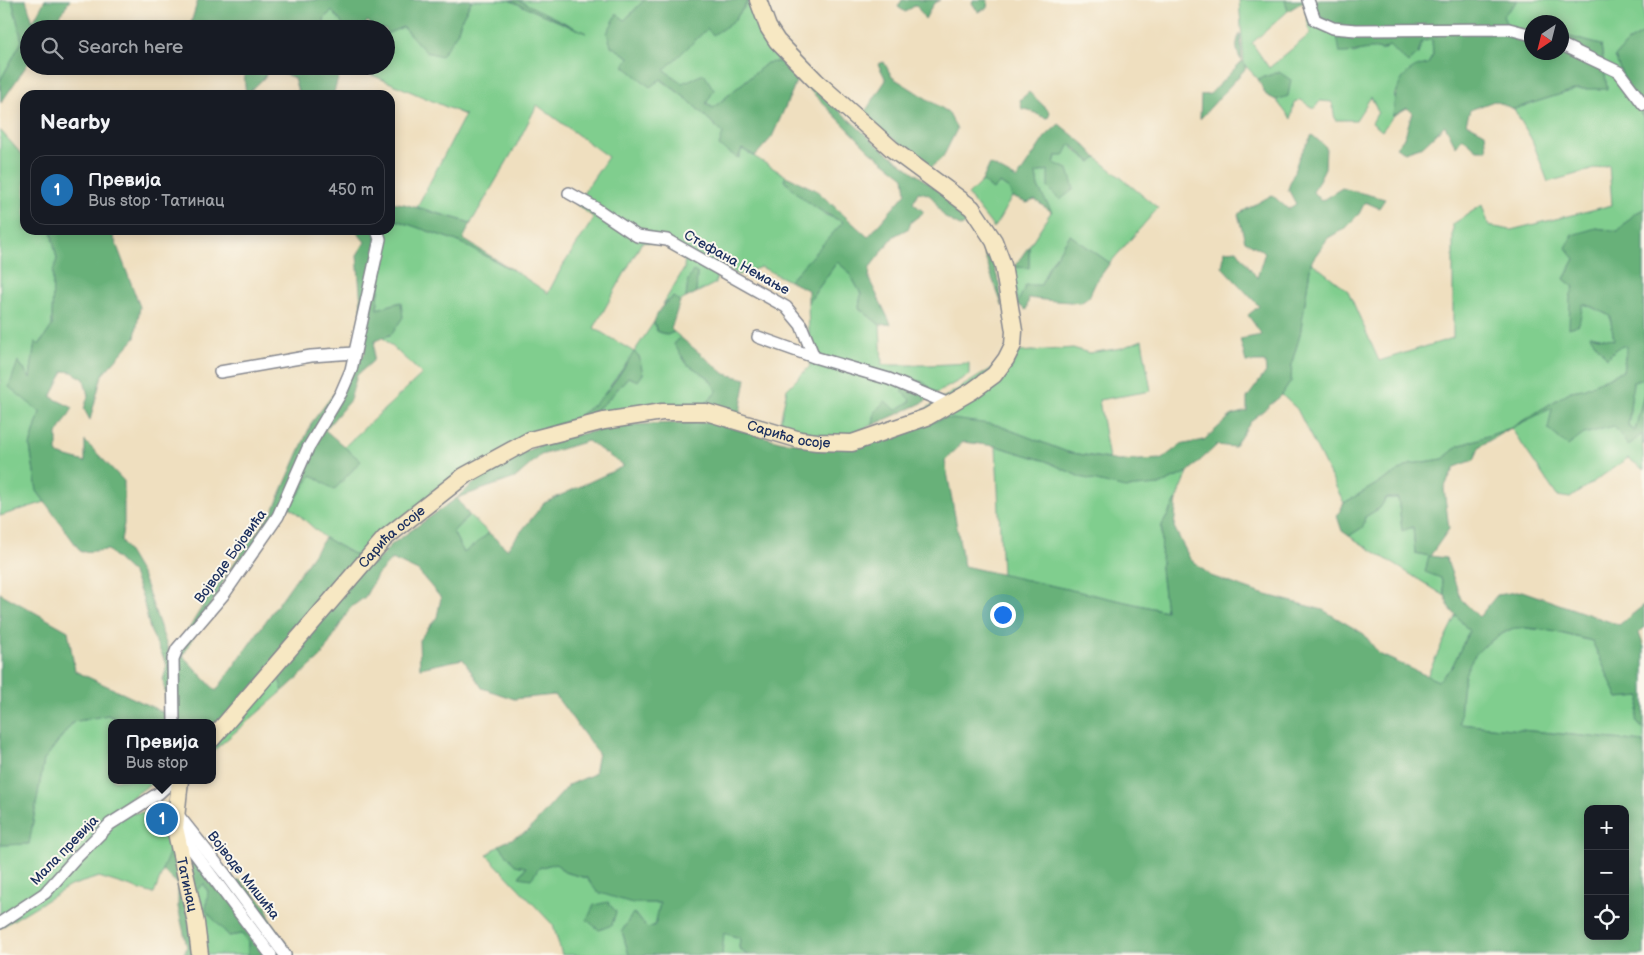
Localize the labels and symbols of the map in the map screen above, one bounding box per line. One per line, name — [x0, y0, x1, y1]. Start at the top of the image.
north arrow — [1524, 15, 1569, 60]
street label: Стефана Немање — [681, 226, 793, 299]
street label: Сарића осоје — [745, 417, 831, 451]
street label: Сарића осоје — [355, 502, 429, 572]
street label: Војводе Бојовића — [191, 506, 271, 606]
your location — [990, 602, 1016, 628]
pin: 1 — [146, 800, 178, 838]
street label: Мала превија — [27, 811, 102, 889]
street label: Војводе Мишића — [204, 828, 284, 923]
street label: Татинац — [173, 856, 201, 913]

